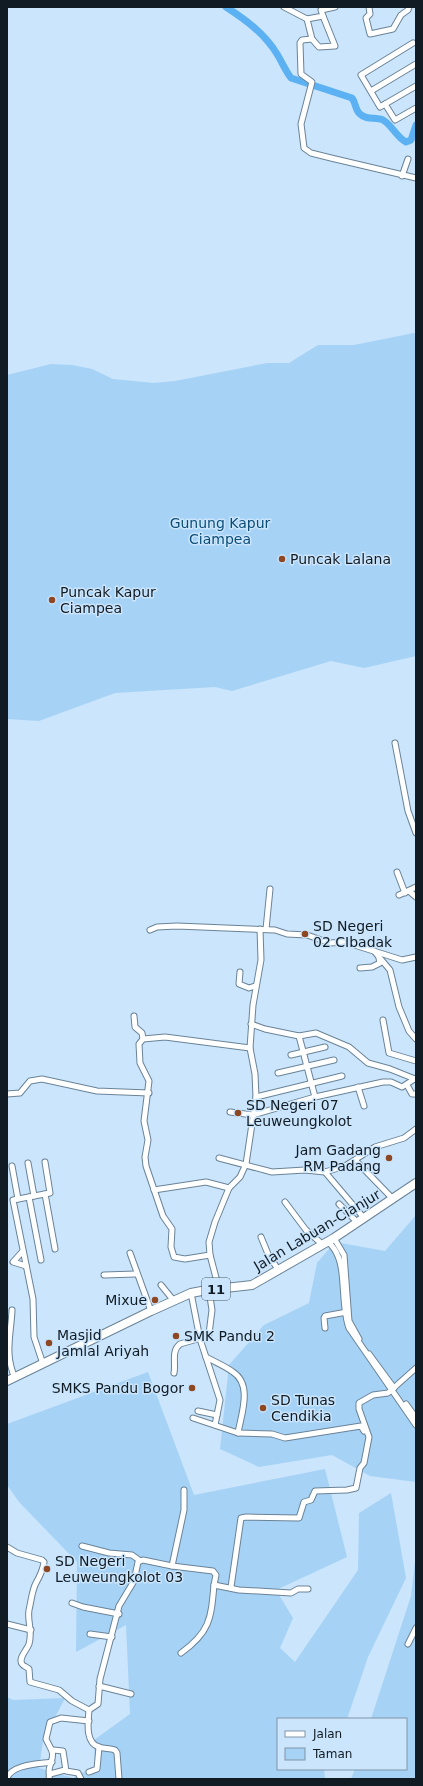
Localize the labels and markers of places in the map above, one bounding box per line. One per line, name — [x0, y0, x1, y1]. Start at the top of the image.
place label: Puncak Lalana — [290, 551, 391, 567]
marker: Puncak Lalana — [277, 554, 287, 564]
place label: Puncak Kapur Ciampea — [60, 584, 156, 616]
marker: Puncak Kapur Ciampea — [47, 595, 57, 605]
place label: SD Negeri 02 CIbadak — [313, 918, 393, 950]
marker: SD Negeri 02 CIbadak — [300, 929, 310, 939]
place label: SD Negeri 07 Leuweungkolot — [246, 1097, 352, 1129]
marker: SD Negeri 07 Leuweungkolot — [233, 1108, 243, 1118]
place label: Jam Gadang RM Padang — [295, 1142, 381, 1174]
marker: Jam Gadang RM Padang — [384, 1153, 394, 1163]
place label: Mixue — [105, 1292, 147, 1308]
marker: Mixue — [150, 1295, 160, 1305]
place label: Masjid Jamlal Ariyah — [56, 1327, 149, 1359]
place label: SMK Pandu 2 — [184, 1328, 275, 1344]
marker: SMK Pandu 2 — [171, 1331, 181, 1341]
marker: Masjid Jamlal Ariyah — [44, 1338, 54, 1348]
place label: SMKS Pandu Bogor — [52, 1380, 184, 1396]
marker: SMKS Pandu Bogor — [187, 1383, 197, 1393]
place label: SD Tunas Cendikia — [271, 1392, 335, 1424]
marker: SD Tunas Cendikia — [258, 1403, 268, 1413]
place label: SD Negeri Leuweungkolot 03 — [55, 1553, 183, 1585]
marker: SD Negeri Leuweungkolot 03 — [42, 1564, 52, 1574]

